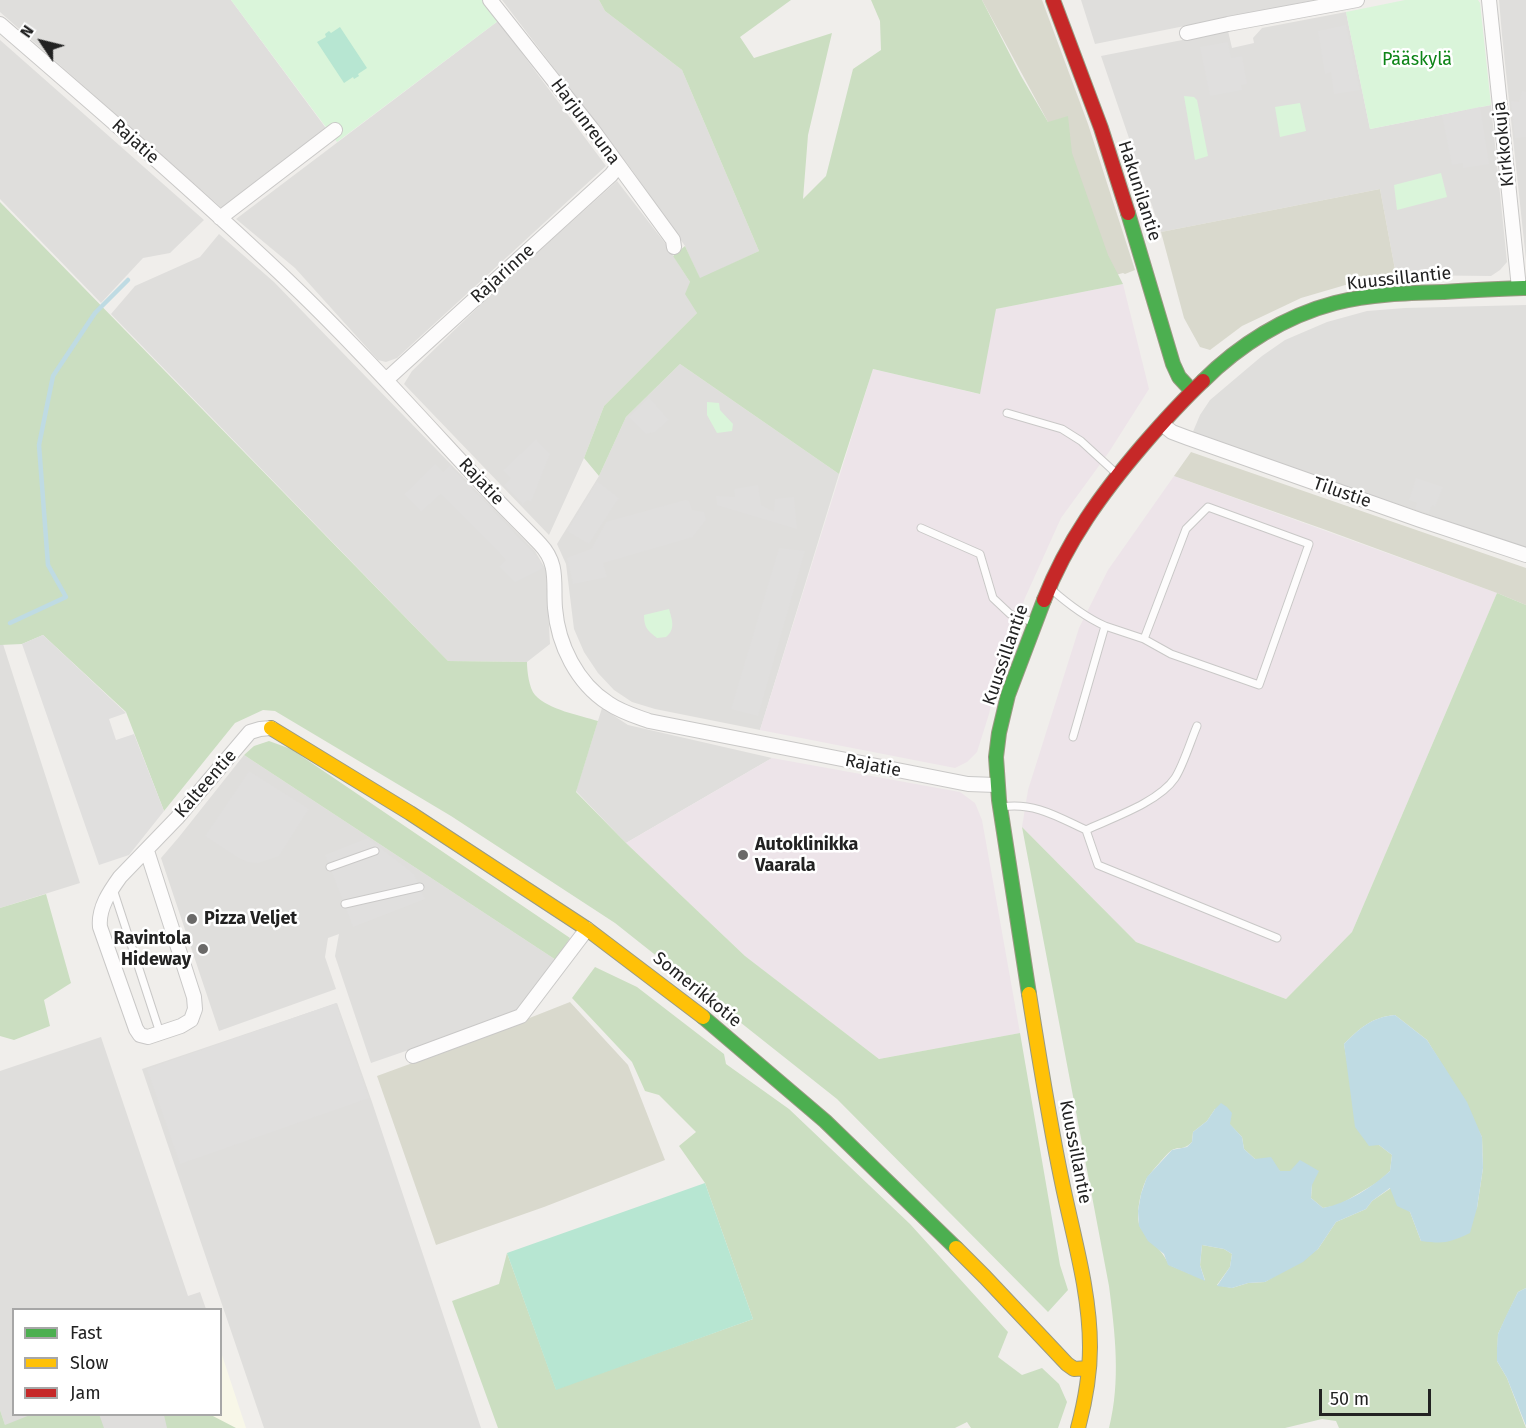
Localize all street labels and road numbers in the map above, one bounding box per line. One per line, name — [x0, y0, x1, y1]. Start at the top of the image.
street label: Harjunreuna — [546, 75, 624, 169]
street label: Kirkkokuja — [1489, 100, 1519, 188]
street label: Rajatie — [107, 115, 163, 169]
street label: Hakunilantie — [1113, 138, 1165, 244]
street label: Rajarinne — [467, 240, 539, 308]
street label: Kuussillantie — [1346, 263, 1452, 295]
street label: Rajatie — [454, 454, 508, 510]
street label: Tilustie — [1310, 473, 1374, 513]
street label: Kuussillantie — [979, 602, 1033, 708]
street label: Kalteentie — [171, 746, 241, 822]
street label: Rajatie — [843, 750, 903, 782]
street label: Somerikkotie — [648, 948, 746, 1032]
street label: Kuussillantie — [1054, 1098, 1096, 1206]

